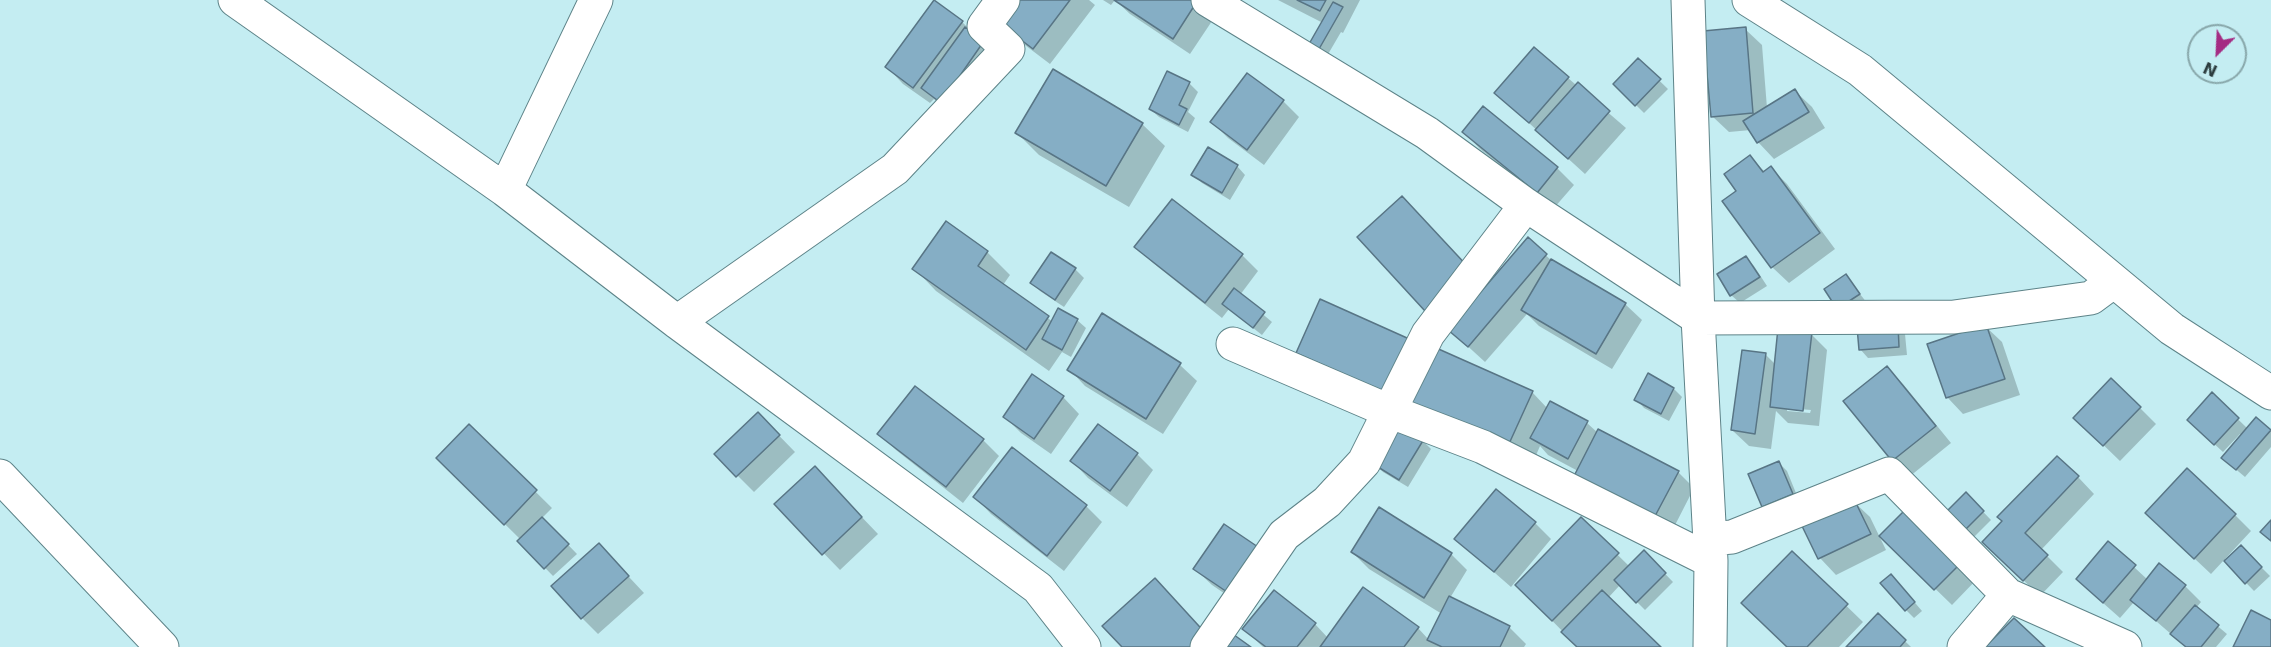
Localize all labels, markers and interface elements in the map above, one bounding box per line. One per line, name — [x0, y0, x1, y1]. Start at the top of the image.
north arrow — [2187, 24, 2247, 84]
text: N — [2200, 58, 2220, 80]

